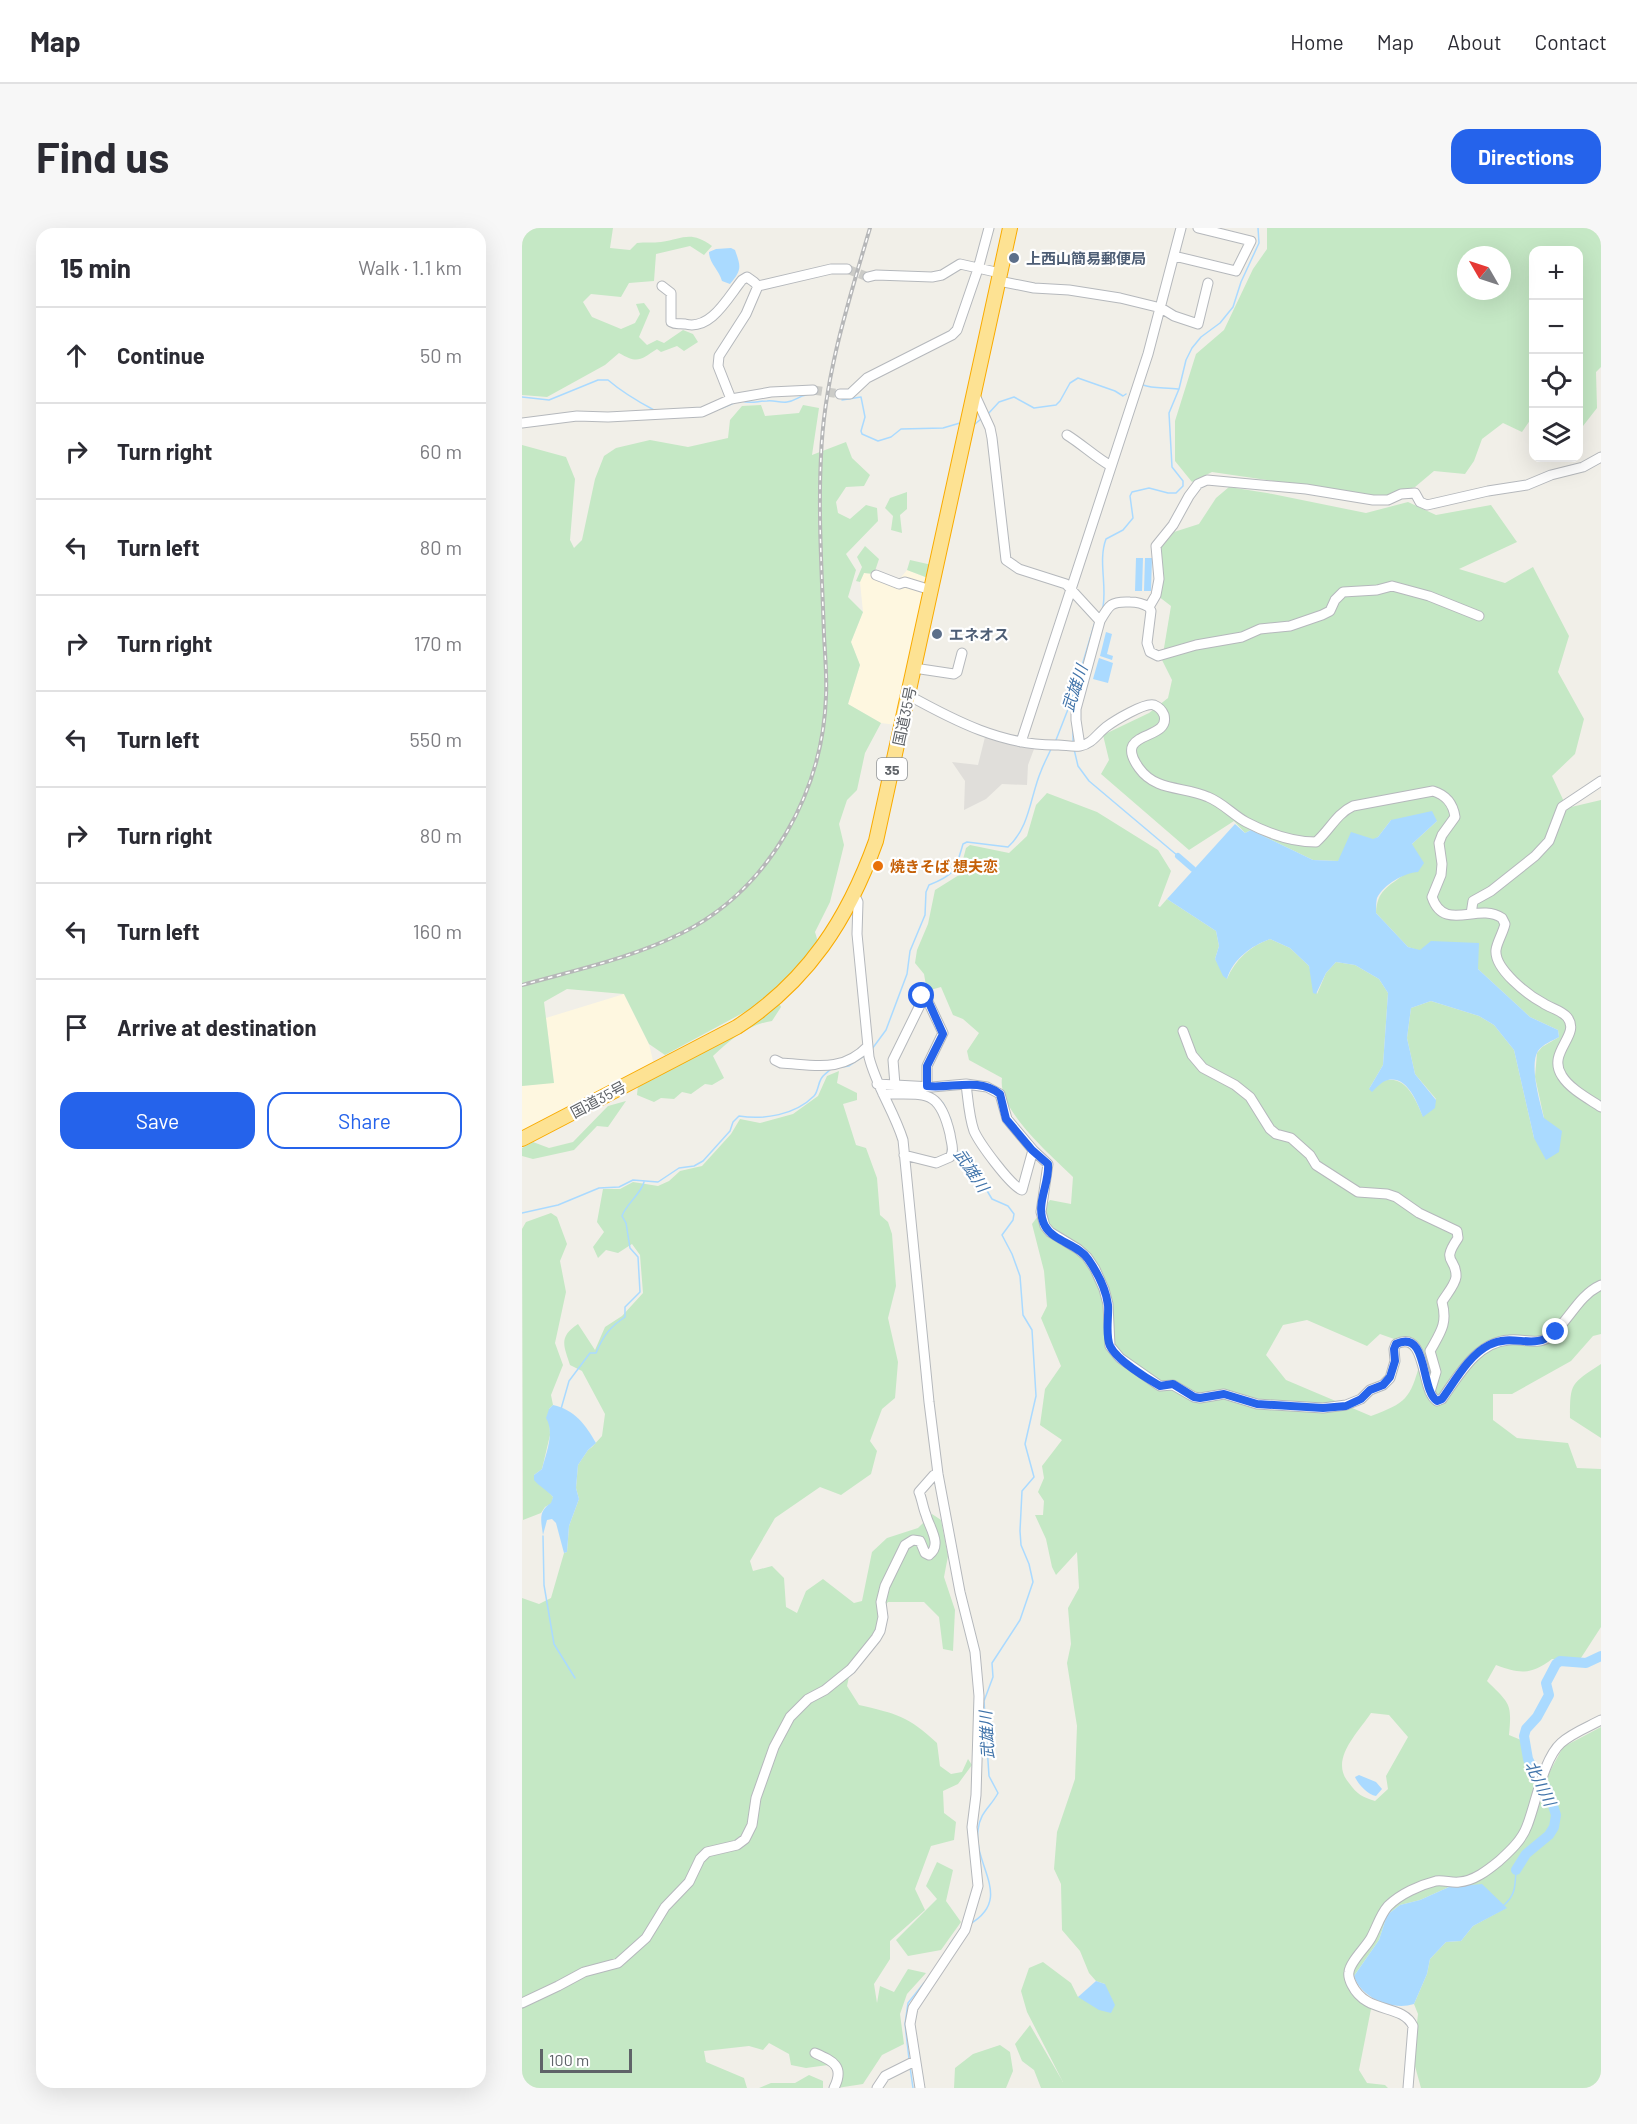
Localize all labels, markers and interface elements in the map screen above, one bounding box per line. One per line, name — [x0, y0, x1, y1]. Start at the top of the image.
text: Map — [30, 24, 81, 58]
text: Home — [1290, 29, 1344, 54]
text: Map — [1377, 29, 1414, 54]
text: About — [1447, 29, 1502, 54]
text: Contact — [1535, 29, 1607, 54]
button: Directions — [1451, 129, 1601, 184]
text: Find us — [36, 131, 169, 181]
north arrow — [1457, 246, 1511, 300]
map controls — [1529, 246, 1583, 462]
button: + — [1529, 246, 1583, 300]
place label: 上西山簡易郵便局 — [1026, 249, 1146, 267]
marker: 上西山簡易郵便局 — [1007, 251, 1021, 265]
text: 15 min — [60, 252, 131, 283]
text: Walk · 1.1 km — [358, 255, 462, 279]
button: − — [1529, 300, 1583, 354]
icon: ahead — [60, 339, 93, 372]
text: Continue — [117, 342, 205, 368]
text: 50 m — [420, 343, 462, 367]
button: locate — [1529, 354, 1583, 408]
button: layers — [1529, 408, 1583, 462]
icon: right — [60, 435, 93, 468]
text: Turn right — [117, 438, 212, 464]
text: 60 m — [420, 439, 462, 463]
icon: left — [60, 531, 93, 564]
text: Turn left — [117, 534, 200, 560]
text: 80 m — [420, 535, 462, 559]
place label: エネオス — [949, 625, 1009, 643]
icon: right — [60, 627, 93, 660]
marker: エネオス — [930, 627, 944, 641]
text: Turn right — [117, 630, 212, 656]
text: 170 m — [414, 631, 462, 655]
water label: 武雄川 — [1058, 660, 1091, 714]
street label: 国道35号 — [889, 685, 919, 747]
icon: left — [60, 723, 93, 756]
text: Turn left — [117, 726, 200, 752]
text: 550 m — [410, 727, 462, 751]
road number: 35 — [877, 758, 907, 780]
icon: right — [60, 819, 93, 852]
text: Turn right — [117, 822, 212, 848]
text: 80 m — [420, 823, 462, 847]
place label: 焼きそば 想夫恋 — [890, 857, 998, 875]
marker: 焼きそば 想夫恋 — [871, 859, 885, 873]
icon: left — [60, 915, 93, 948]
text: Turn left — [117, 918, 200, 944]
text: 160 m — [413, 919, 462, 943]
route start — [908, 982, 934, 1008]
icon: arrive — [60, 1011, 93, 1044]
text: Arrive at destination — [117, 1014, 316, 1040]
street label: 国道35号 — [567, 1077, 629, 1121]
button: Save — [60, 1092, 255, 1149]
button: Share — [267, 1092, 462, 1149]
water label: 武雄川 — [951, 1145, 994, 1197]
route end — [1542, 1318, 1568, 1344]
water label: 武雄川 — [975, 1709, 997, 1759]
water label: 北川川 — [1522, 1757, 1561, 1811]
scale bar — [540, 2046, 632, 2074]
text: 100 m — [549, 2050, 589, 2069]

